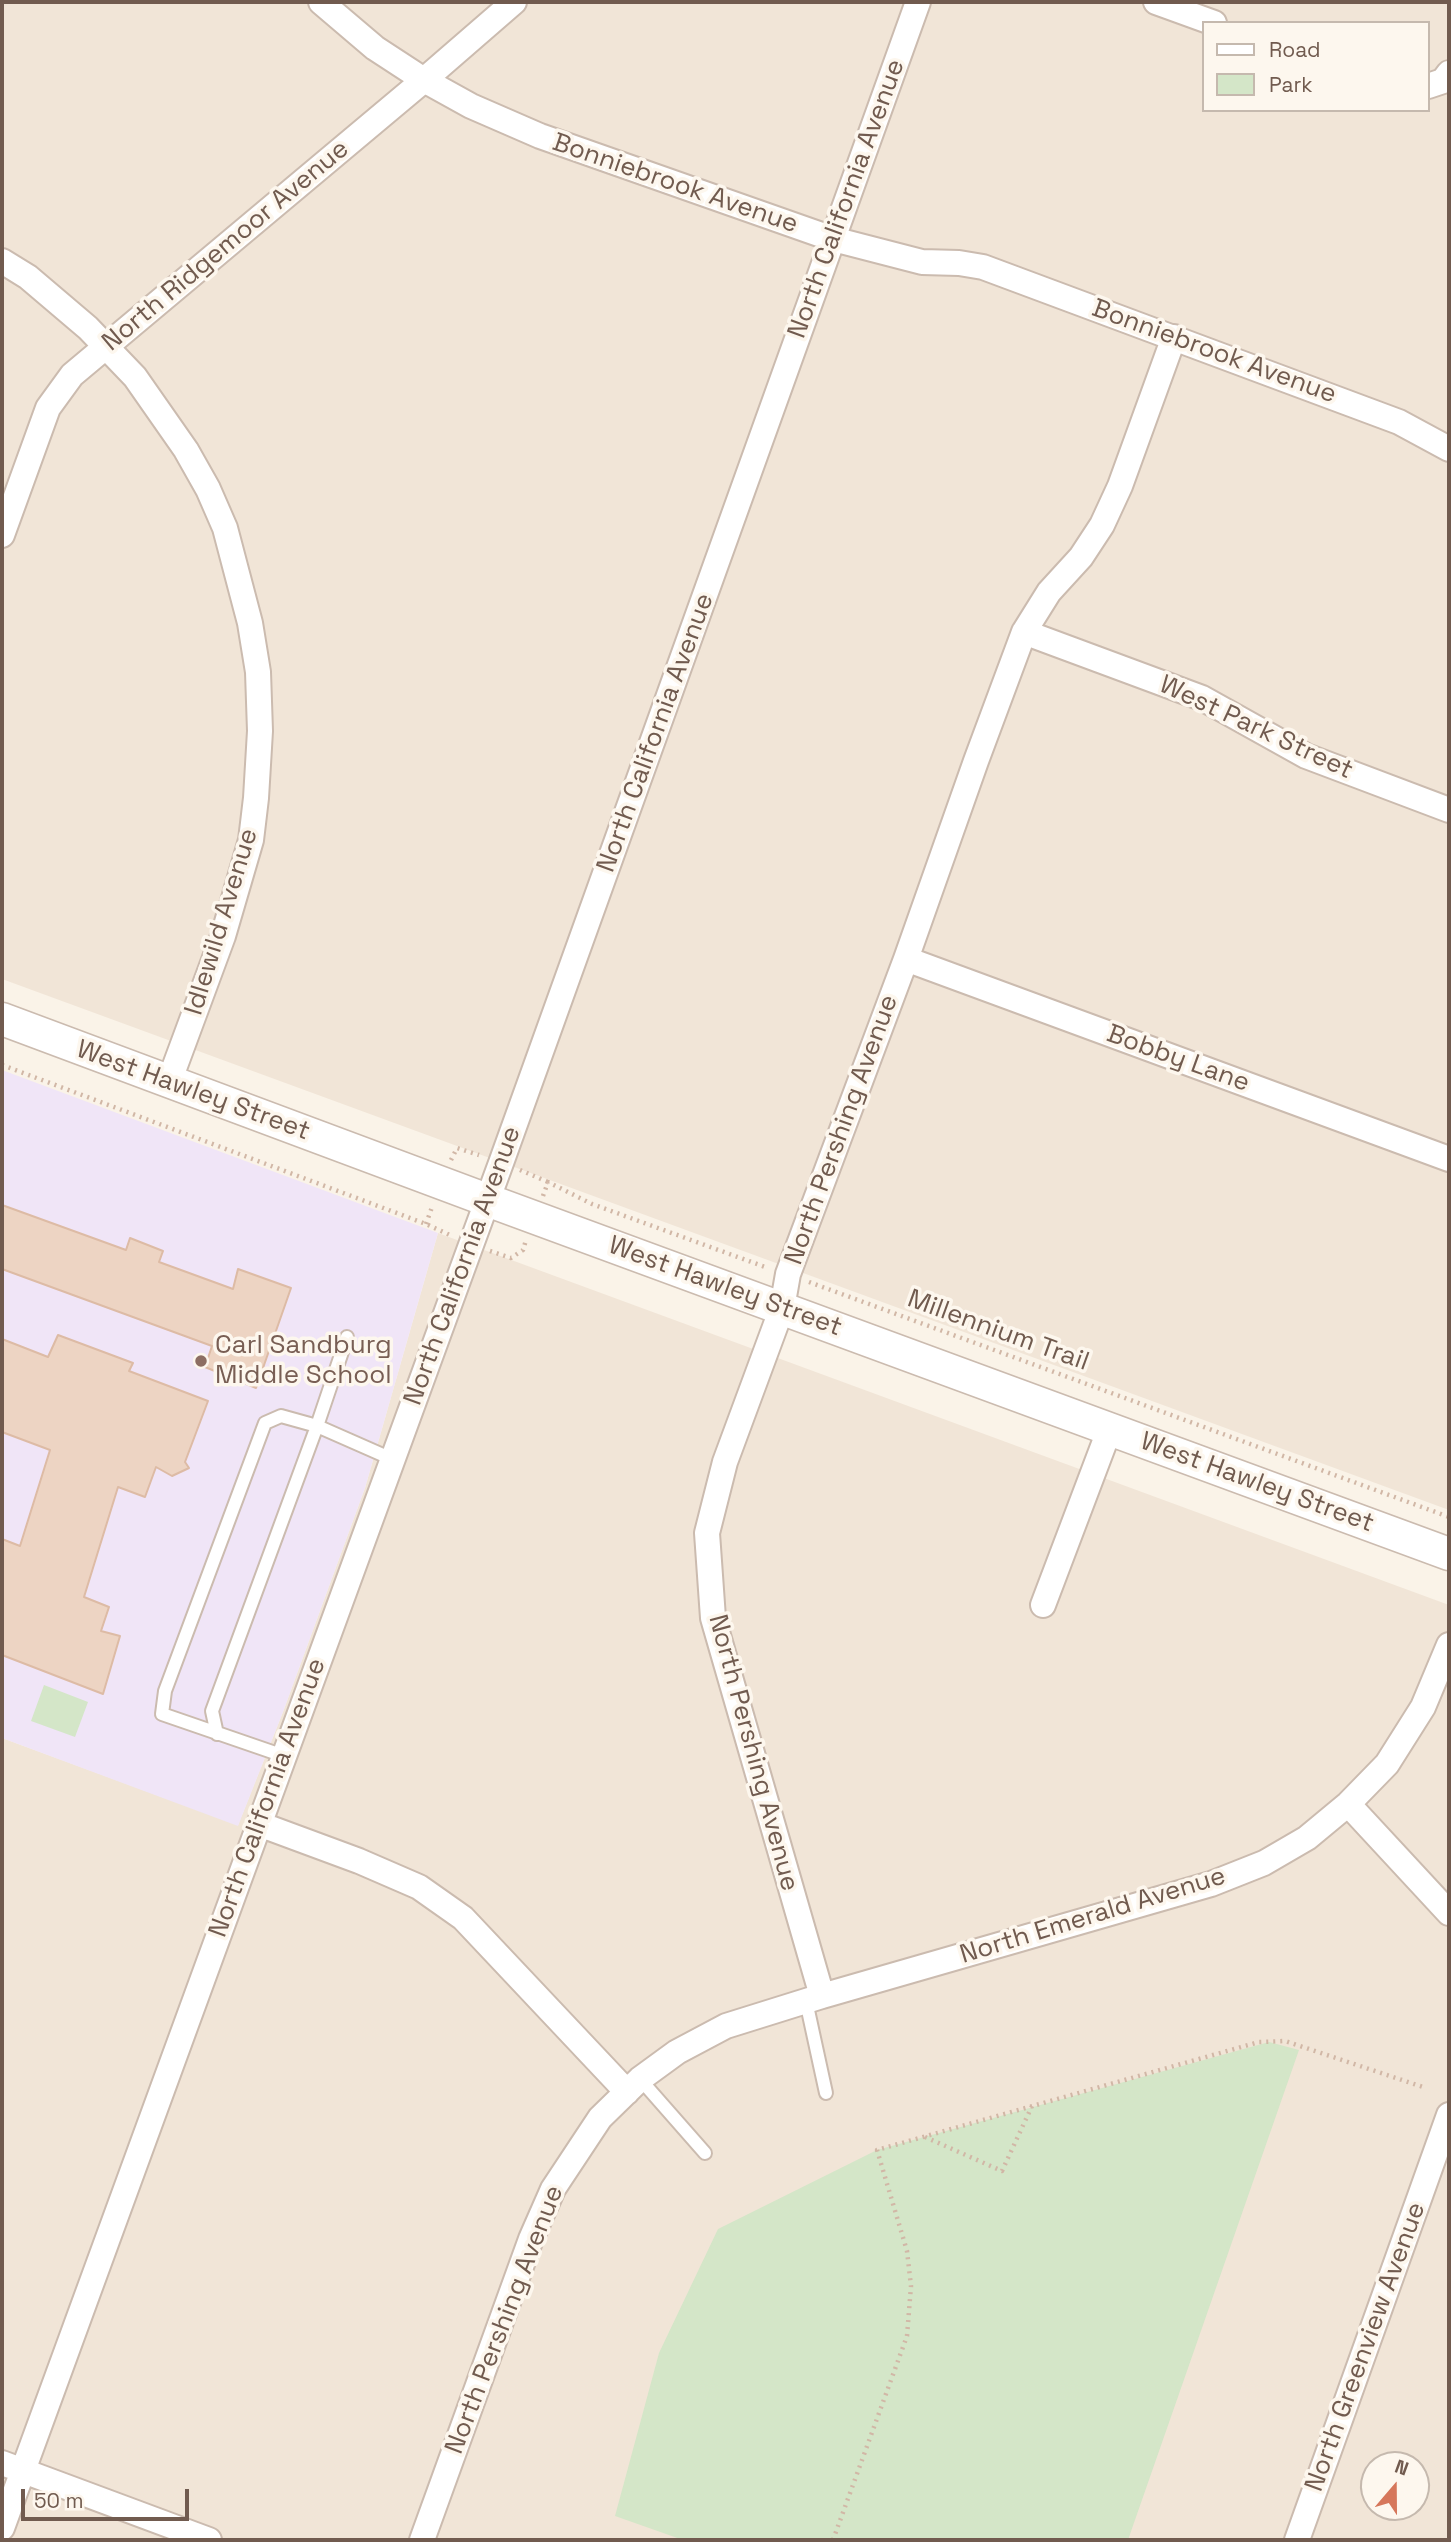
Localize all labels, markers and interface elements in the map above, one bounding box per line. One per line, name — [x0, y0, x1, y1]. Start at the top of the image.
legend — [1202, 21, 1430, 112]
text: Road — [1269, 36, 1321, 63]
street label: North California Avenue — [782, 55, 912, 343]
text: Park — [1269, 71, 1313, 98]
street label: Bonniebrook Avenue — [548, 127, 802, 241]
street label: North Ridgemoor Avenue — [96, 134, 356, 358]
street label: Bonniebrook Avenue — [1088, 293, 1340, 411]
street label: North California Avenue — [591, 589, 721, 877]
street label: West Park Street — [1154, 669, 1358, 787]
street label: Idlewild Avenue — [179, 825, 265, 1019]
street label: North Pershing Avenue — [779, 991, 905, 1269]
street label: Bobby Lane — [1102, 1019, 1254, 1099]
street label: West Hawley Street — [72, 1034, 314, 1148]
street label: North California Avenue — [398, 1122, 528, 1410]
street label: West Hawley Street — [604, 1230, 846, 1344]
street label: Millennium Trail — [903, 1284, 1093, 1378]
place label: Carl Sandburg Middle School — [215, 1330, 392, 1392]
marker: Carl Sandburg Middle School — [193, 1353, 209, 1369]
street label: West Hawley Street — [1136, 1426, 1378, 1540]
street label: North Pershing Avenue — [701, 1611, 805, 1895]
street label: North California Avenue — [203, 1654, 333, 1942]
street label: North Emerald Avenue — [956, 1861, 1230, 1971]
street label: North Pershing Avenue — [439, 2181, 571, 2459]
street label: North Greenview Avenue — [1299, 2198, 1433, 2496]
north arrow — [1360, 2451, 1430, 2521]
scale bar — [24, 2476, 192, 2520]
text: 50 m — [34, 2487, 84, 2514]

